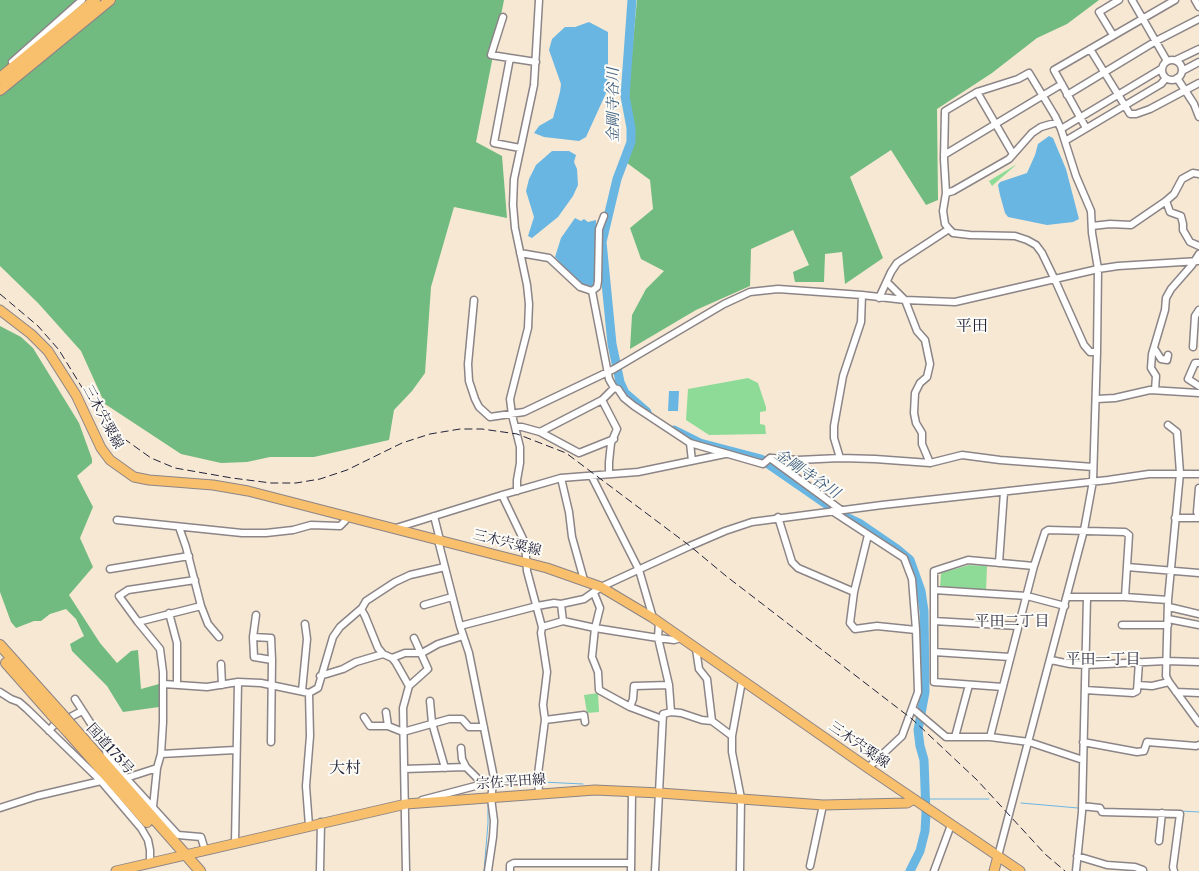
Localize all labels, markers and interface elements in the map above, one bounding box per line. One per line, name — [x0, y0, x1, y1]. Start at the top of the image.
water label: 金剛寺谷川 — [605, 68, 623, 142]
district label: 平田 — [956, 316, 988, 336]
street label: 三木宍粟線 — [79, 382, 127, 452]
water label: 金剛寺谷川 — [771, 446, 843, 502]
street label: 三木宍粟線 — [471, 526, 543, 560]
district label: 平田二丁目 — [975, 613, 1049, 631]
district label: 平田一丁目 — [1066, 651, 1140, 669]
street label: 三木宍粟線 — [826, 718, 892, 772]
street label: 国道175号 — [83, 720, 137, 778]
district label: 大村 — [329, 758, 361, 778]
street label: 宗佐平田線 — [475, 771, 547, 793]

